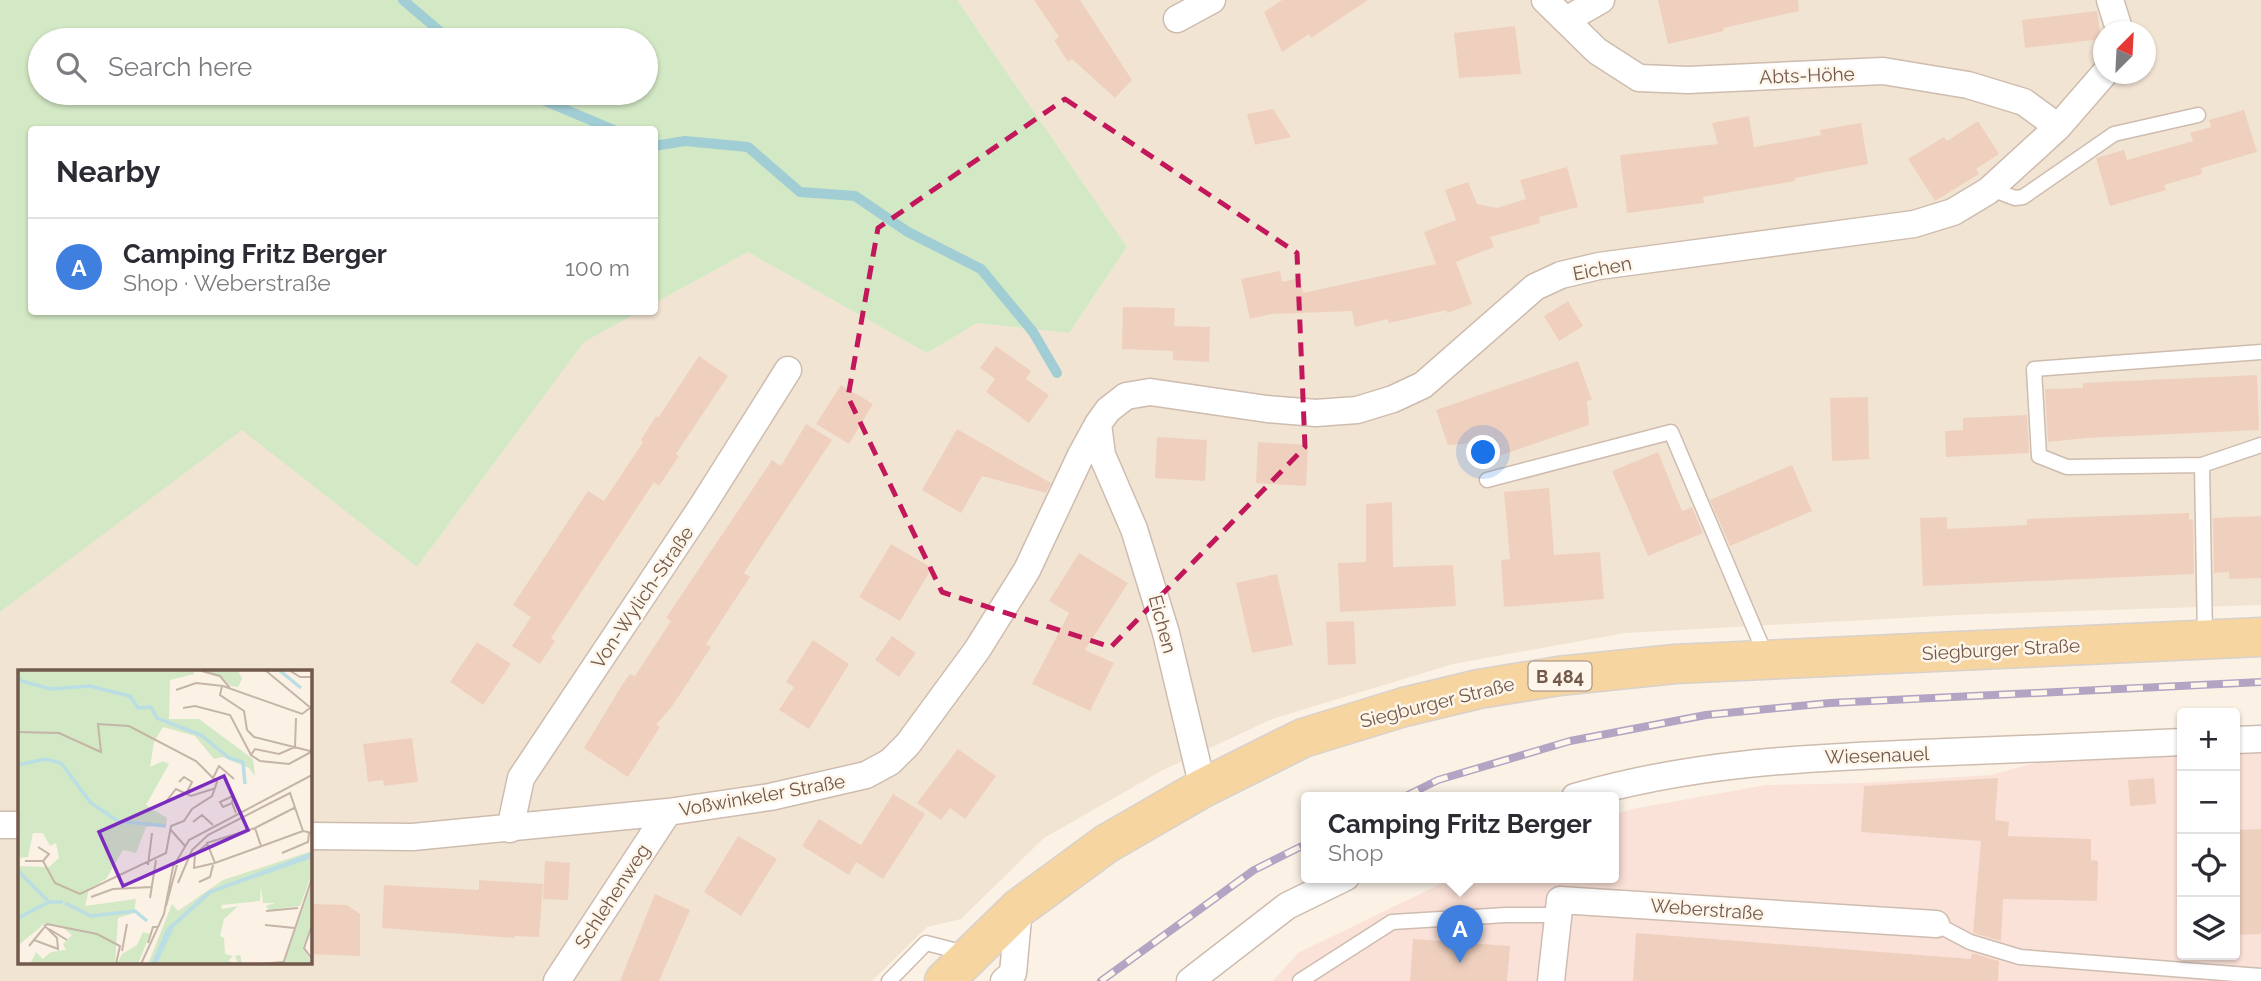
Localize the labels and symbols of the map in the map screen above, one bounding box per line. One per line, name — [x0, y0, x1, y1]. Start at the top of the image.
north arrow — [2093, 21, 2156, 84]
street label: Abts-Höhe — [1759, 62, 1855, 88]
street label: Eichen — [1571, 252, 1633, 284]
your location — [1466, 435, 1500, 469]
street label: Von-Wylich-Straße — [586, 522, 698, 672]
street label: Eichen — [1145, 592, 1181, 656]
street label: Siegburger Straße — [1921, 634, 2081, 664]
road number: B 484 — [1528, 662, 1592, 690]
inset map — [18, 670, 312, 964]
street label: Siegburger Straße — [1358, 672, 1516, 732]
street label: Wiesenauel — [1824, 742, 1930, 768]
street label: Voßwinkeler Straße — [677, 770, 847, 820]
street label: Schlehenweg — [570, 839, 654, 953]
street label: Weberstraße — [1650, 894, 1764, 924]
pin: A — [1437, 905, 1483, 963]

